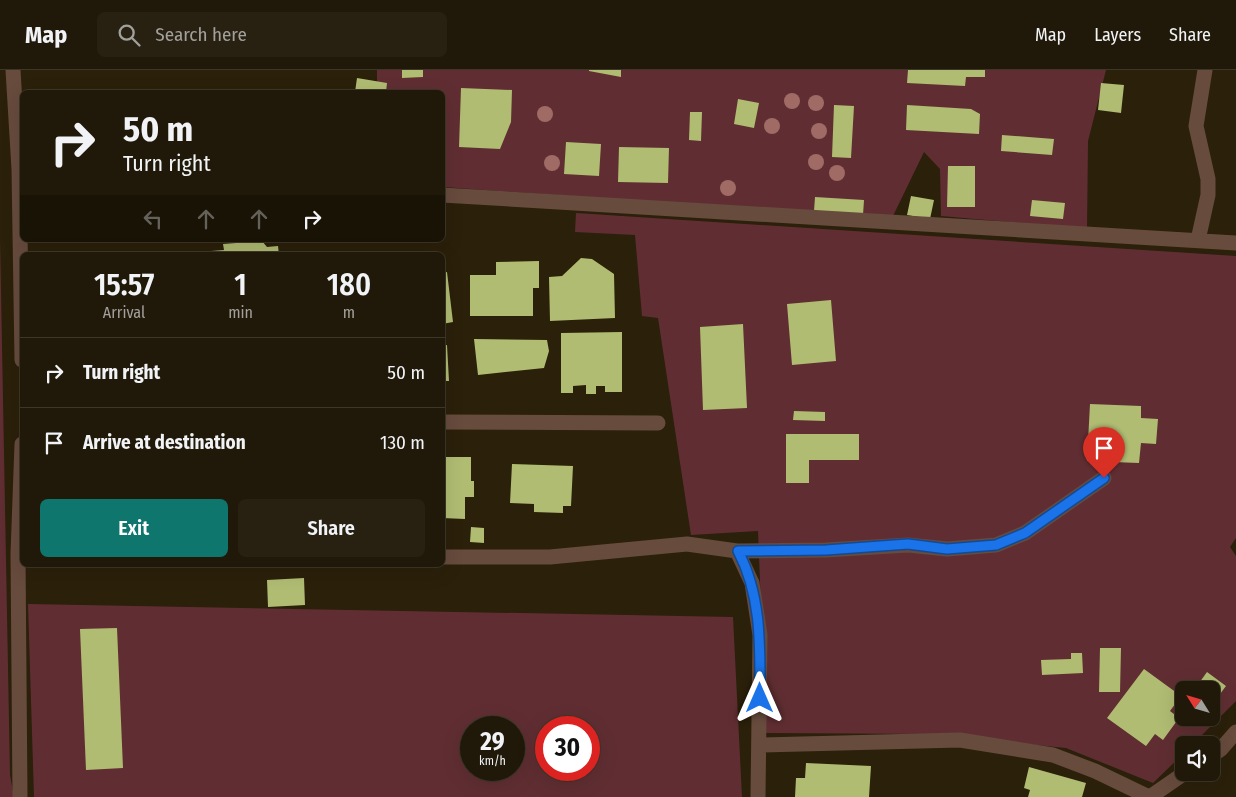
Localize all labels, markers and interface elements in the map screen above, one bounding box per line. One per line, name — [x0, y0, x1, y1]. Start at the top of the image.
search box — [97, 12, 447, 57]
text: Map — [25, 21, 67, 49]
icon: search — [115, 21, 143, 49]
text: Search here — [155, 23, 247, 46]
text: Map — [1035, 24, 1066, 46]
text: Layers — [1094, 24, 1141, 46]
text: Share — [1169, 24, 1211, 46]
text: 50 m — [123, 108, 193, 150]
icon: right — [40, 110, 105, 175]
text: Turn right — [123, 150, 211, 177]
icon: left — [139, 205, 167, 233]
icon: ahead — [192, 205, 220, 233]
icon: ahead — [245, 205, 273, 233]
icon: right — [298, 205, 326, 233]
text: 15:57 — [94, 267, 154, 303]
text: 1 — [234, 267, 247, 303]
text: 180 — [327, 267, 371, 303]
text: Arrival — [103, 303, 145, 322]
text: min — [228, 303, 253, 322]
text: m — [343, 303, 355, 322]
icon: right — [40, 359, 68, 387]
text: Turn right — [83, 361, 160, 384]
text: 50 m — [387, 361, 425, 384]
pin — [1083, 427, 1125, 478]
icon: arrive — [40, 429, 68, 457]
text: Arrive at destination — [83, 431, 246, 454]
text: 130 m — [380, 431, 425, 454]
icon: arrive — [1090, 434, 1118, 462]
button: Exit — [40, 499, 228, 557]
button: Share — [238, 499, 425, 557]
position arrow — [733, 671, 785, 723]
north arrow — [1175, 681, 1220, 726]
map controls — [1175, 681, 1220, 781]
speed limit sign: 30 — [535, 716, 600, 781]
text: 29 — [480, 727, 505, 757]
button: sound — [1175, 736, 1220, 781]
text: km/h — [479, 754, 506, 768]

